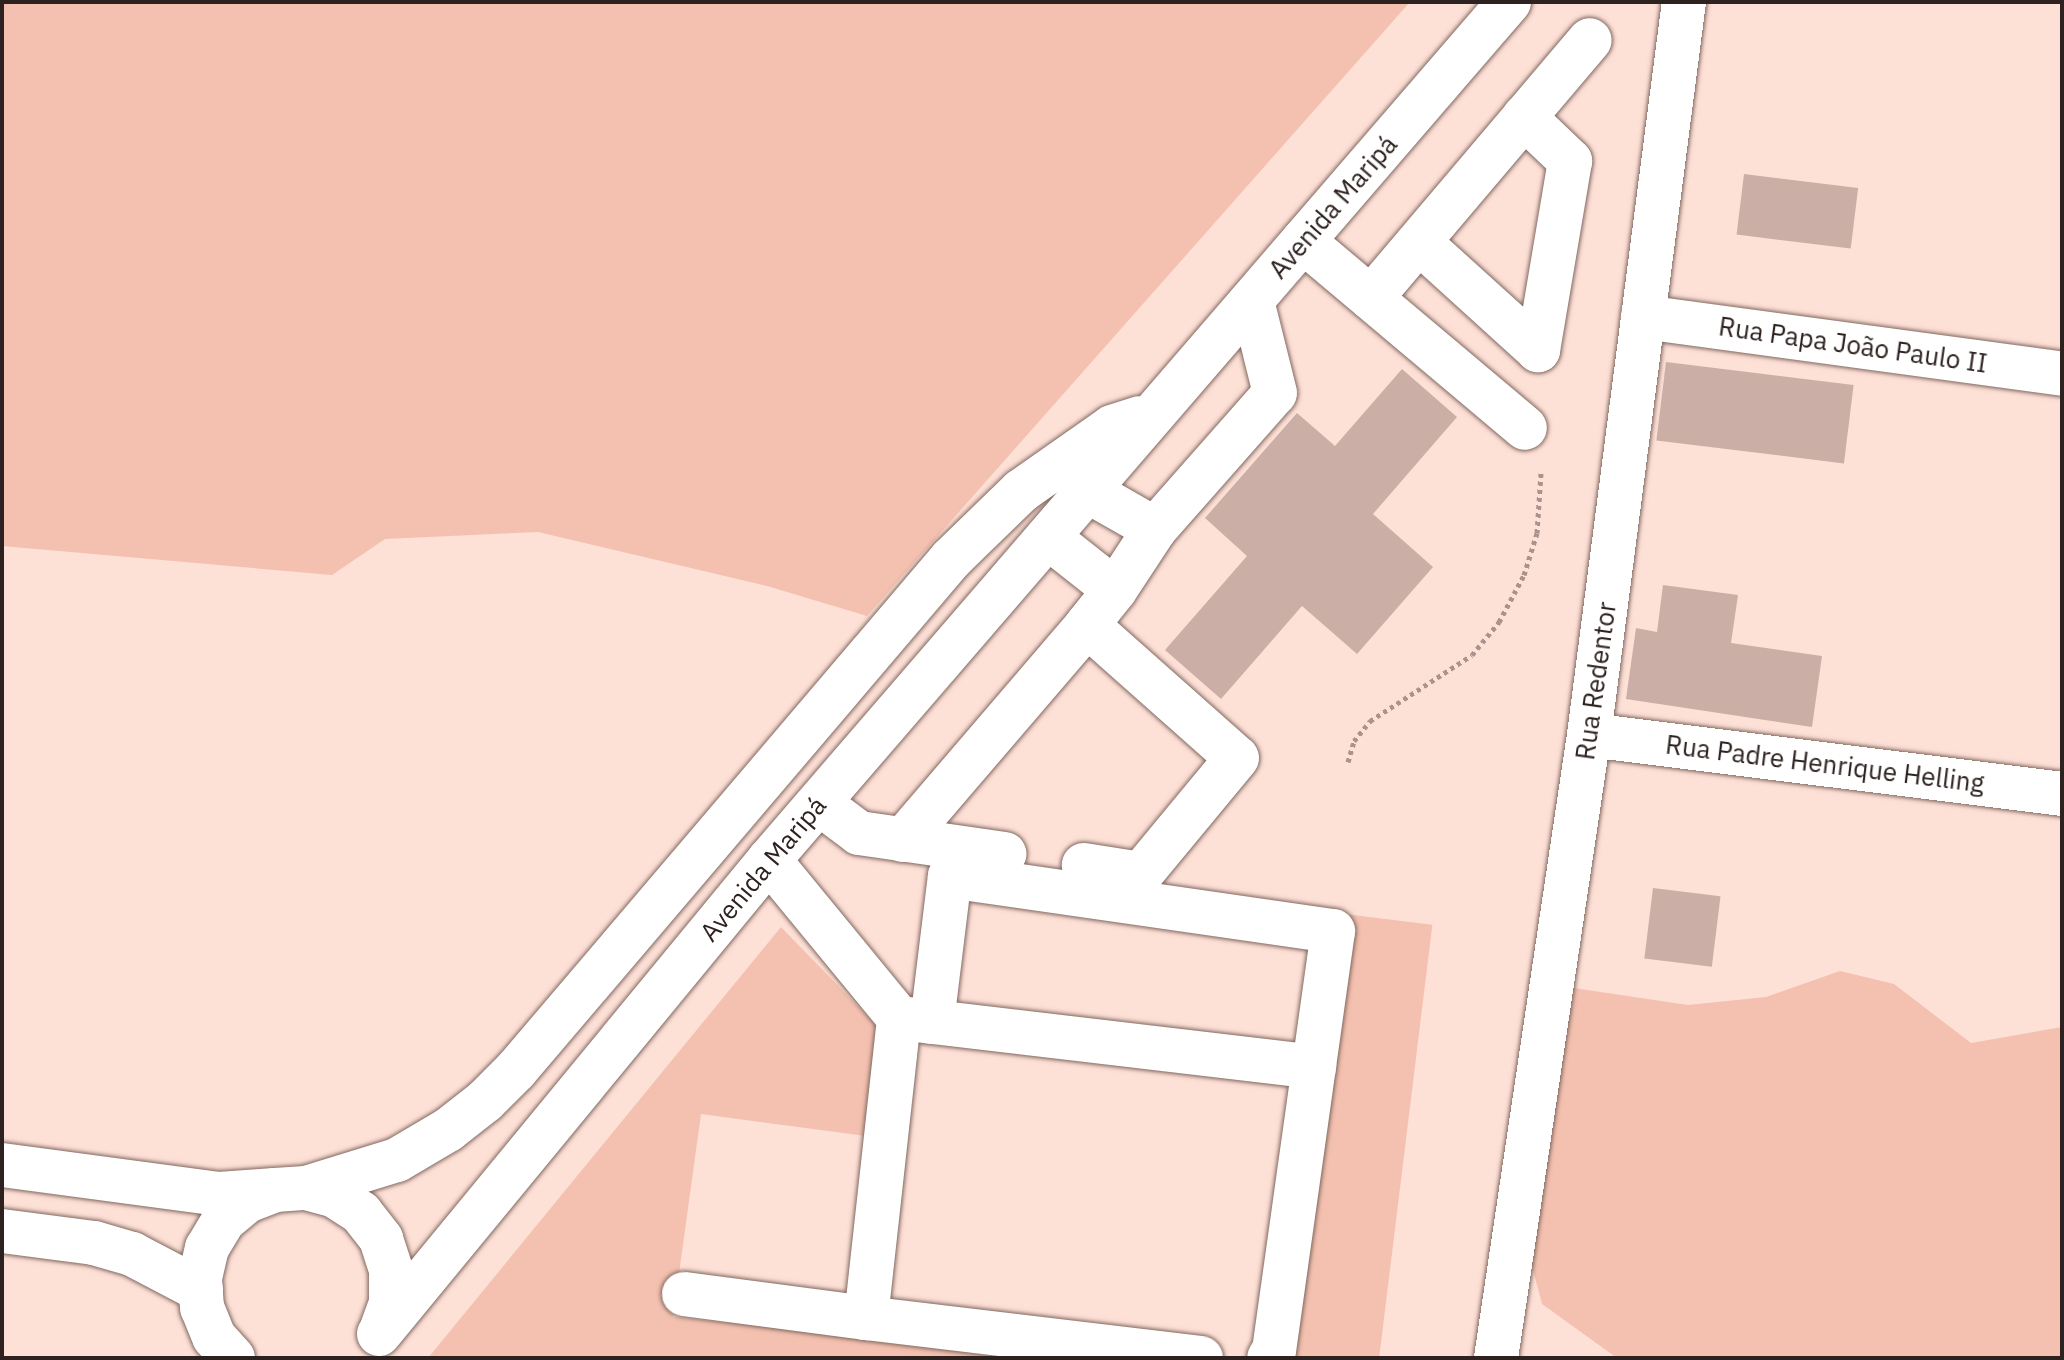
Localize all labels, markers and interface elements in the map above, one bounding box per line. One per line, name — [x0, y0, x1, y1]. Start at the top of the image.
street label: Avenida Maripá — [1262, 129, 1404, 285]
street label: Rua Papa João Paulo II — [1717, 311, 1989, 379]
street label: Rua Redentor — [1569, 600, 1623, 762]
street label: Rua Padre Henrique Helling — [1664, 729, 1986, 799]
street label: Avenida Maripá — [693, 790, 833, 948]

